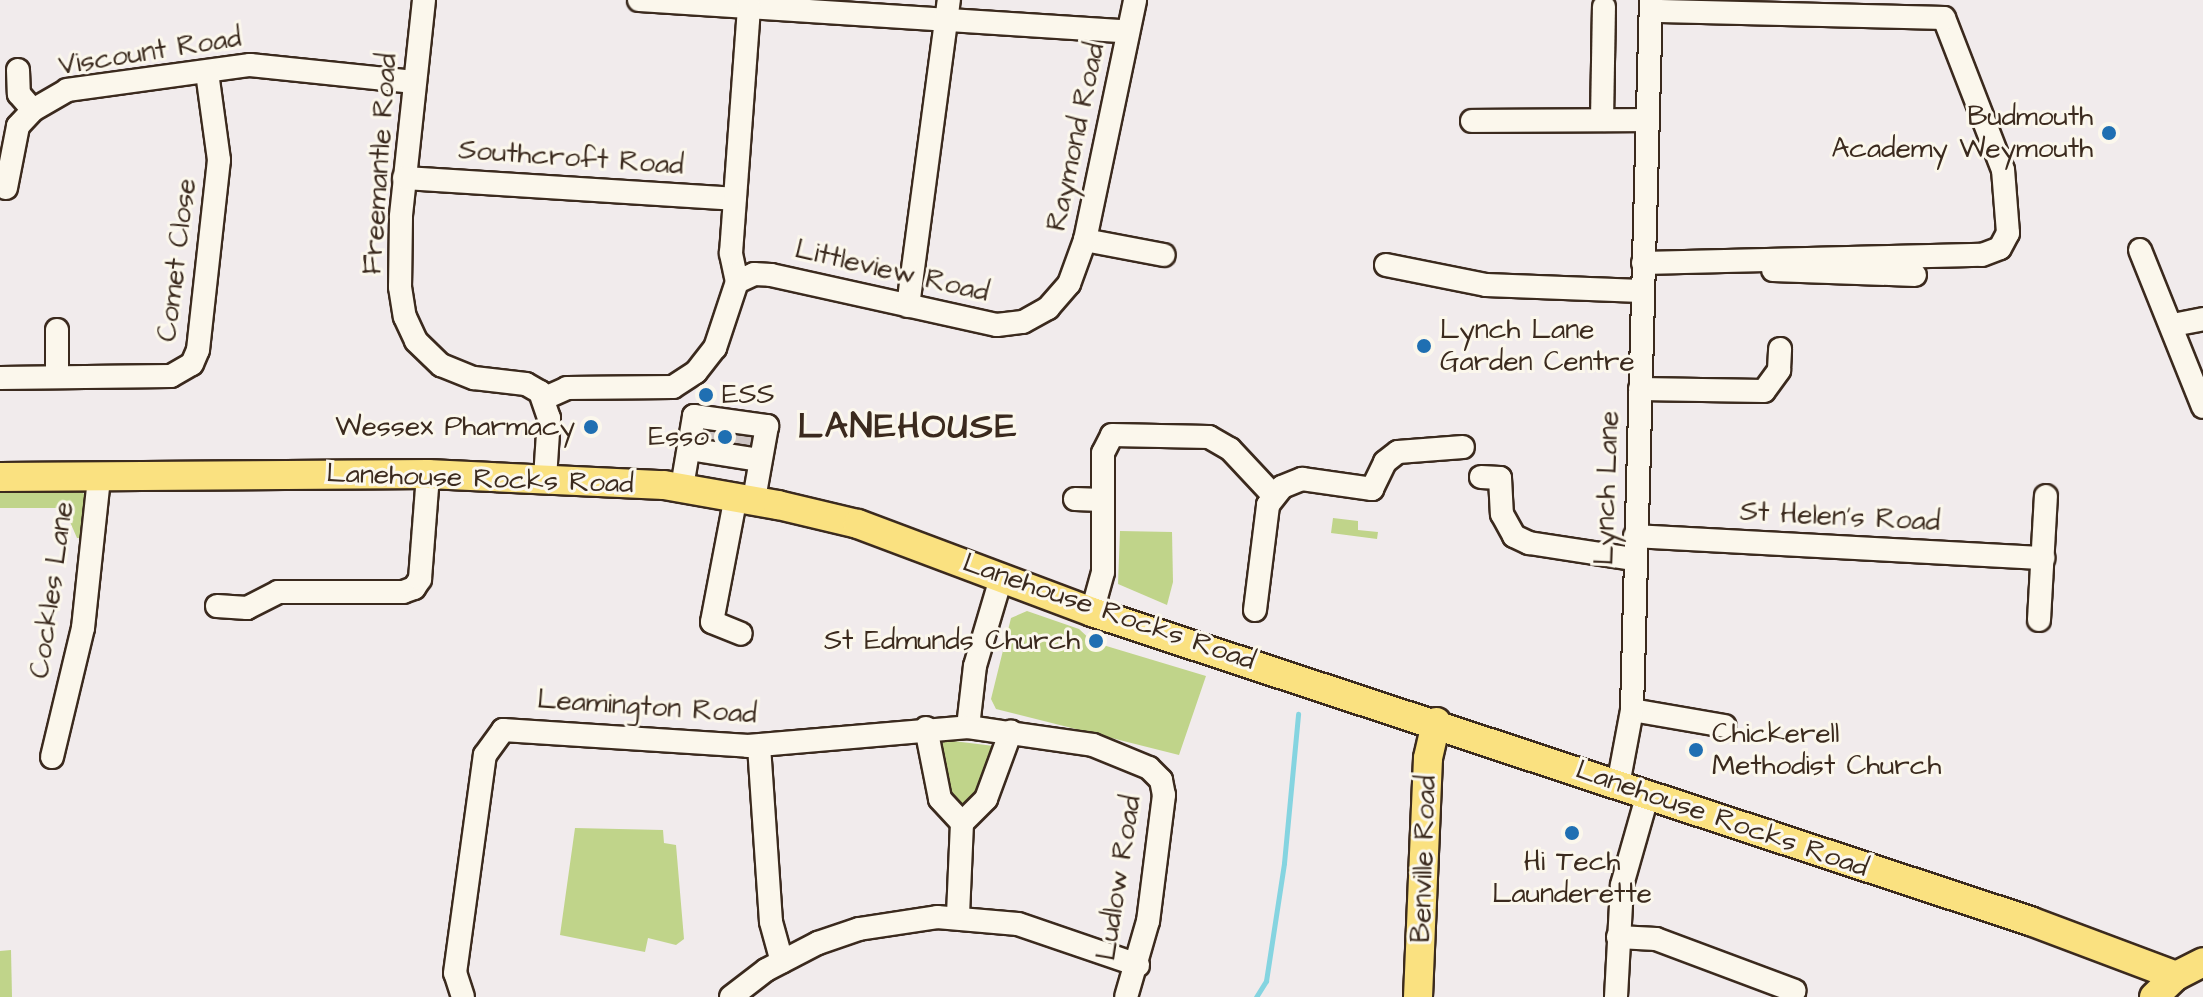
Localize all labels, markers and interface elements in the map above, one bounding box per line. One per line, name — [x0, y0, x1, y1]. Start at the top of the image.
street label: Viscount Road — [56, 21, 244, 83]
street label: Raymond Road — [1040, 40, 1112, 234]
street label: Freemantle Road — [356, 52, 404, 276]
place label: Budmouth Academy Weymouth — [1831, 100, 2093, 166]
marker: Budmouth Academy Weymouth — [2100, 124, 2118, 142]
street label: Southcroft Road — [457, 133, 685, 183]
street label: Comet Close — [150, 176, 204, 344]
street label: Littleview Road — [792, 232, 992, 310]
place label: Lynch Lane Garden Centre — [1440, 313, 1635, 379]
marker: Lynch Lane Garden Centre — [1415, 337, 1433, 355]
place label: ESS — [722, 378, 775, 412]
marker: ESS — [697, 386, 715, 404]
district label: LANEHOUSE — [798, 405, 1018, 449]
place label: Wessex Pharmacy — [335, 410, 575, 444]
street label: Lynch Lane — [1588, 410, 1626, 566]
marker: Wessex Pharmacy — [582, 418, 600, 436]
place label: Esso — [649, 420, 709, 454]
marker: Esso — [716, 428, 734, 446]
street label: Lanehouse Rocks Road — [326, 457, 634, 501]
street label: St Helen's Road — [1739, 495, 1941, 539]
street label: Cockles Lane — [23, 499, 81, 681]
street label: Lanehouse Rocks Road — [958, 546, 1260, 678]
place label: St Edmunds Church — [824, 624, 1080, 658]
marker: St Edmunds Church — [1087, 632, 1105, 650]
street label: Leamington Road — [536, 683, 758, 731]
place label: Chickerell Methodist Church — [1712, 717, 1941, 783]
marker: Chickerell Methodist Church — [1687, 741, 1705, 759]
street label: Lanehouse Rocks Road — [1571, 753, 1873, 885]
street label: Benville Road — [1404, 775, 1444, 943]
street label: Ludlow Road — [1089, 793, 1149, 963]
marker: Hi Tech Launderette — [1563, 824, 1581, 842]
place label: Hi Tech Launderette — [1492, 845, 1652, 911]

